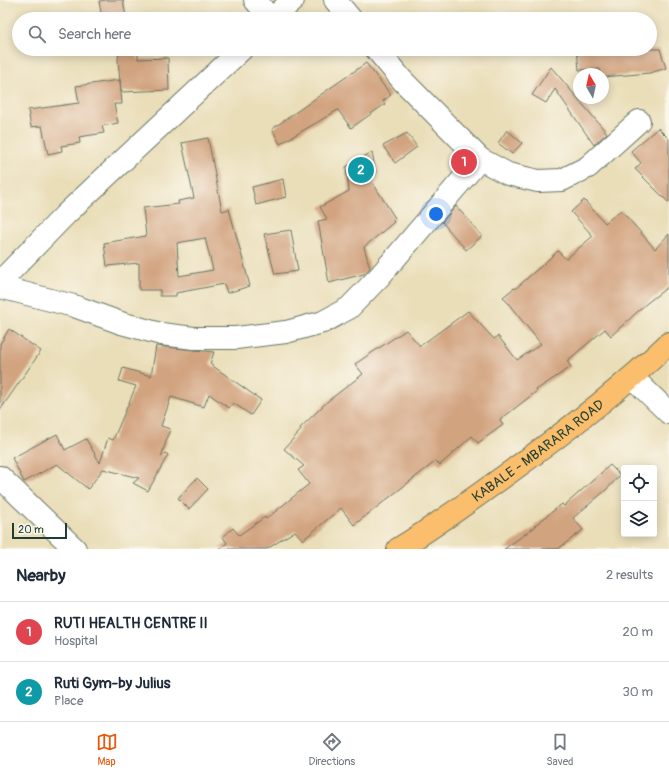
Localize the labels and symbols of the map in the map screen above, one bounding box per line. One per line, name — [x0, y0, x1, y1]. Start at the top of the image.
north arrow — [573, 68, 609, 104]
pin: 1 — [451, 147, 477, 177]
pin: 2 — [348, 155, 374, 185]
your location — [426, 204, 446, 224]
street label: KABALE - MBARARA ROAD — [468, 395, 607, 505]
scale bar — [12, 521, 67, 540]

